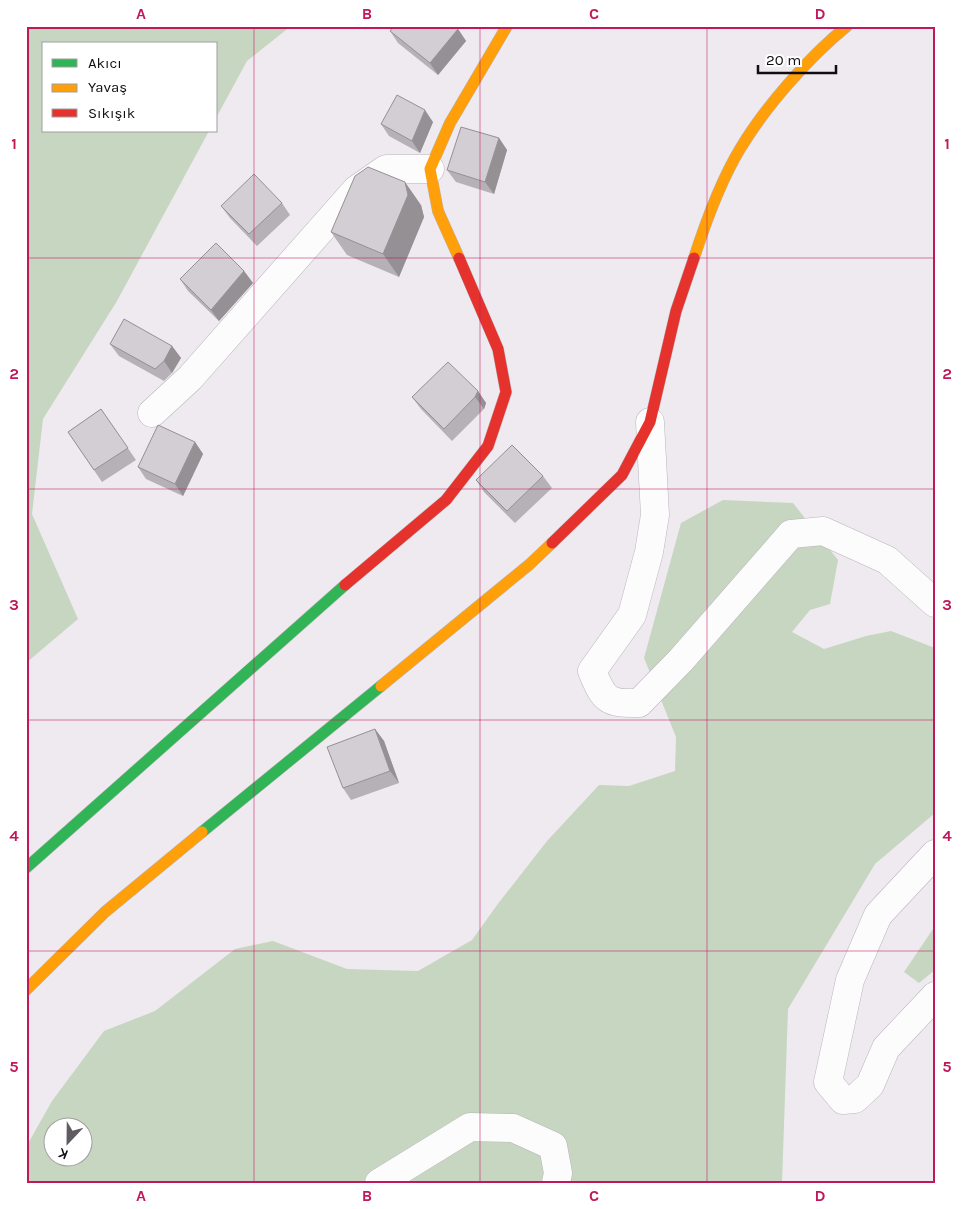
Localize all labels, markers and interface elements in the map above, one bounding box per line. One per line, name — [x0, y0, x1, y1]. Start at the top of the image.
text: A — [136, 4, 146, 23]
text: B — [362, 4, 372, 23]
text: C — [589, 4, 599, 23]
text: D — [815, 4, 826, 23]
legend — [42, 42, 218, 132]
scale bar — [758, 42, 836, 74]
text: 20 m — [766, 51, 801, 69]
text: Akıcı — [88, 54, 122, 72]
text: Yavaş — [88, 78, 127, 96]
text: Sıkışık — [88, 104, 135, 122]
text: 1 — [11, 134, 17, 153]
text: 1 — [944, 134, 950, 153]
text: 2 — [9, 364, 19, 383]
text: 2 — [942, 364, 952, 383]
text: 3 — [9, 595, 19, 614]
text: 3 — [942, 595, 952, 614]
text: 4 — [9, 826, 19, 845]
text: 4 — [942, 826, 952, 845]
text: 5 — [9, 1057, 19, 1076]
text: 5 — [942, 1057, 952, 1076]
north arrow — [42, 1116, 92, 1166]
text: K — [55, 1144, 71, 1163]
text: A — [136, 1186, 146, 1205]
text: B — [362, 1186, 372, 1205]
text: C — [589, 1186, 599, 1205]
text: D — [815, 1186, 826, 1205]

